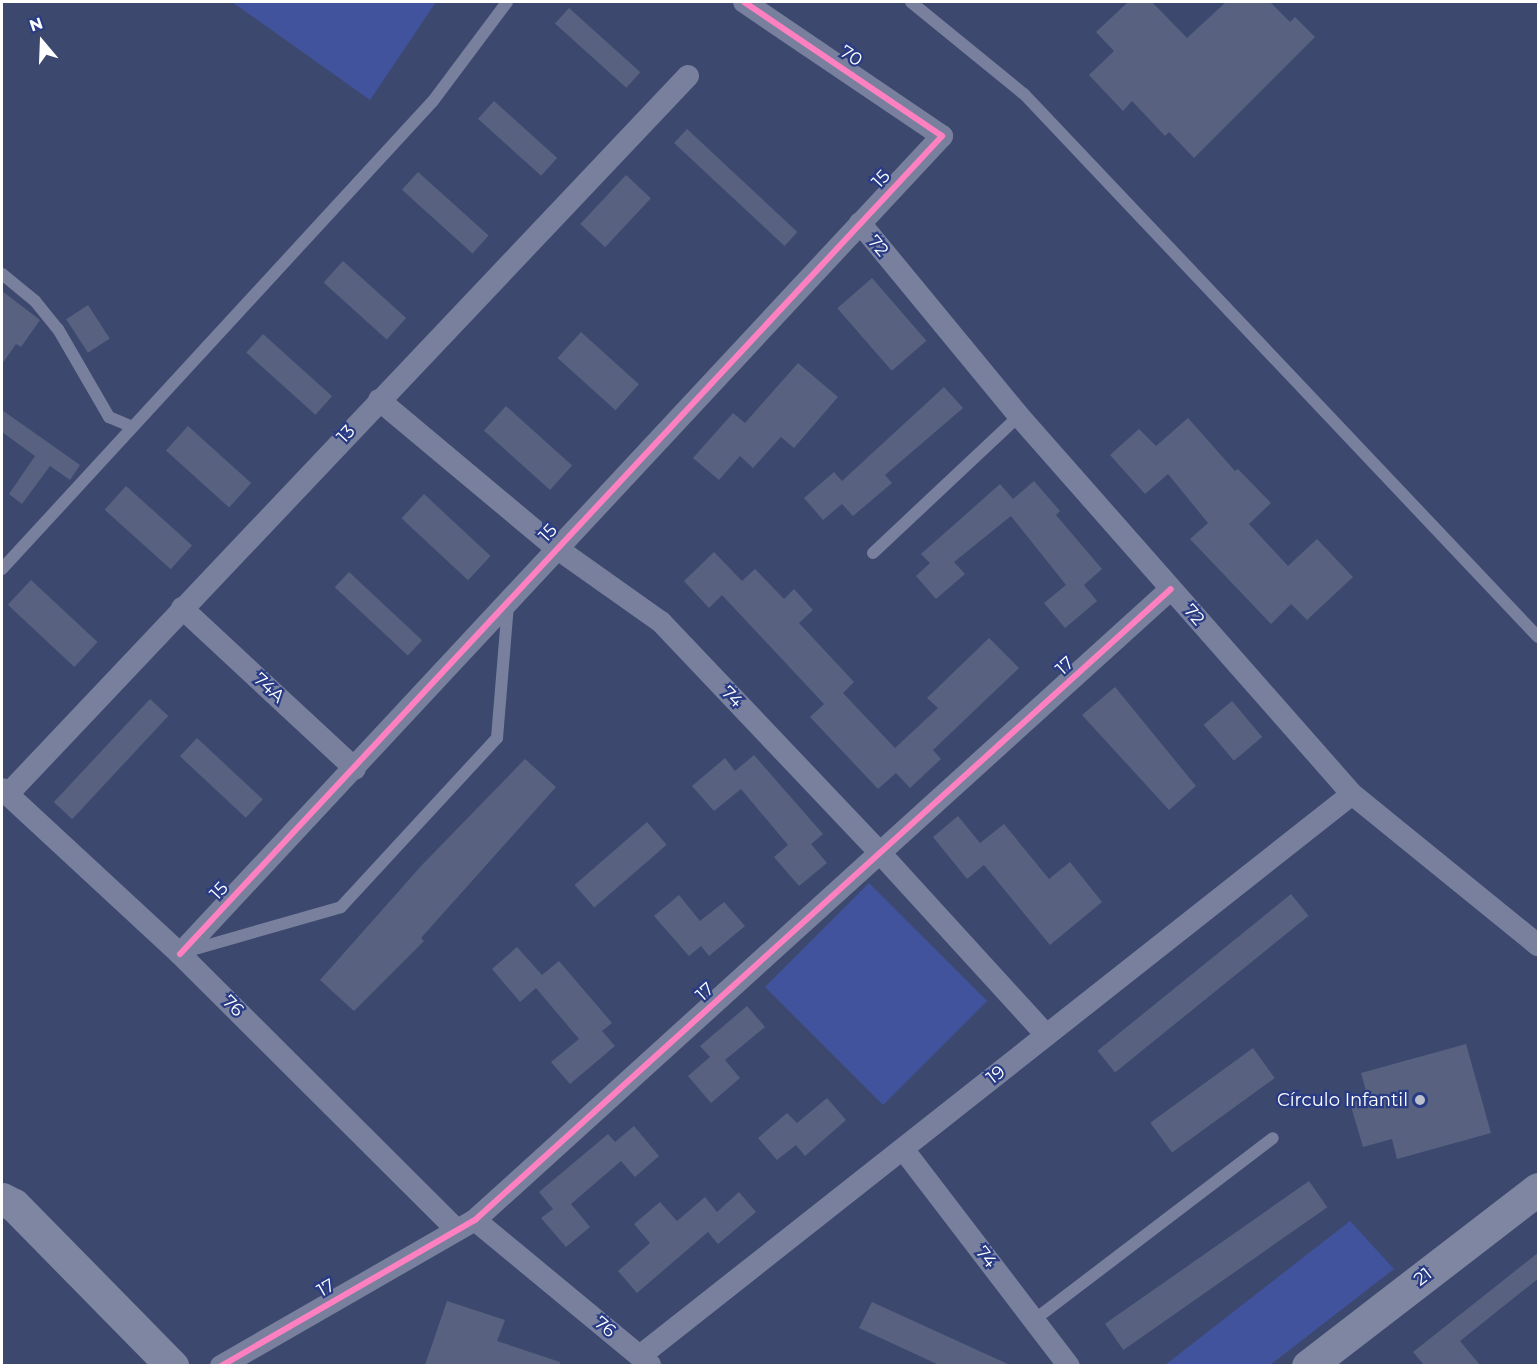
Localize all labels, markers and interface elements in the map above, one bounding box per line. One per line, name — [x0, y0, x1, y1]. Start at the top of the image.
north arrow — [12, 12, 72, 72]
text: N — [27, 13, 45, 36]
street label: 70 — [836, 41, 866, 71]
street label: 15 — [867, 166, 895, 192]
street label: 72 — [863, 231, 893, 261]
street label: 13 — [332, 421, 360, 447]
street label: 15 — [534, 520, 562, 546]
street label: 72 — [1179, 600, 1209, 630]
street label: 17 — [1051, 652, 1079, 680]
street label: 74A — [249, 668, 289, 708]
street label: 74 — [717, 682, 747, 712]
street label: 15 — [205, 878, 233, 904]
street label: 17 — [691, 978, 719, 1006]
street label: 76 — [218, 991, 248, 1021]
street label: 19 — [982, 1061, 1010, 1089]
place label: Círculo Infantil — [1277, 1089, 1408, 1111]
marker: Círculo Infantil — [1413, 1093, 1427, 1107]
street label: 74 — [971, 1242, 1001, 1272]
street label: 21 — [1410, 1263, 1436, 1291]
street label: 17 — [313, 1274, 339, 1302]
street label: 76 — [590, 1312, 620, 1342]

